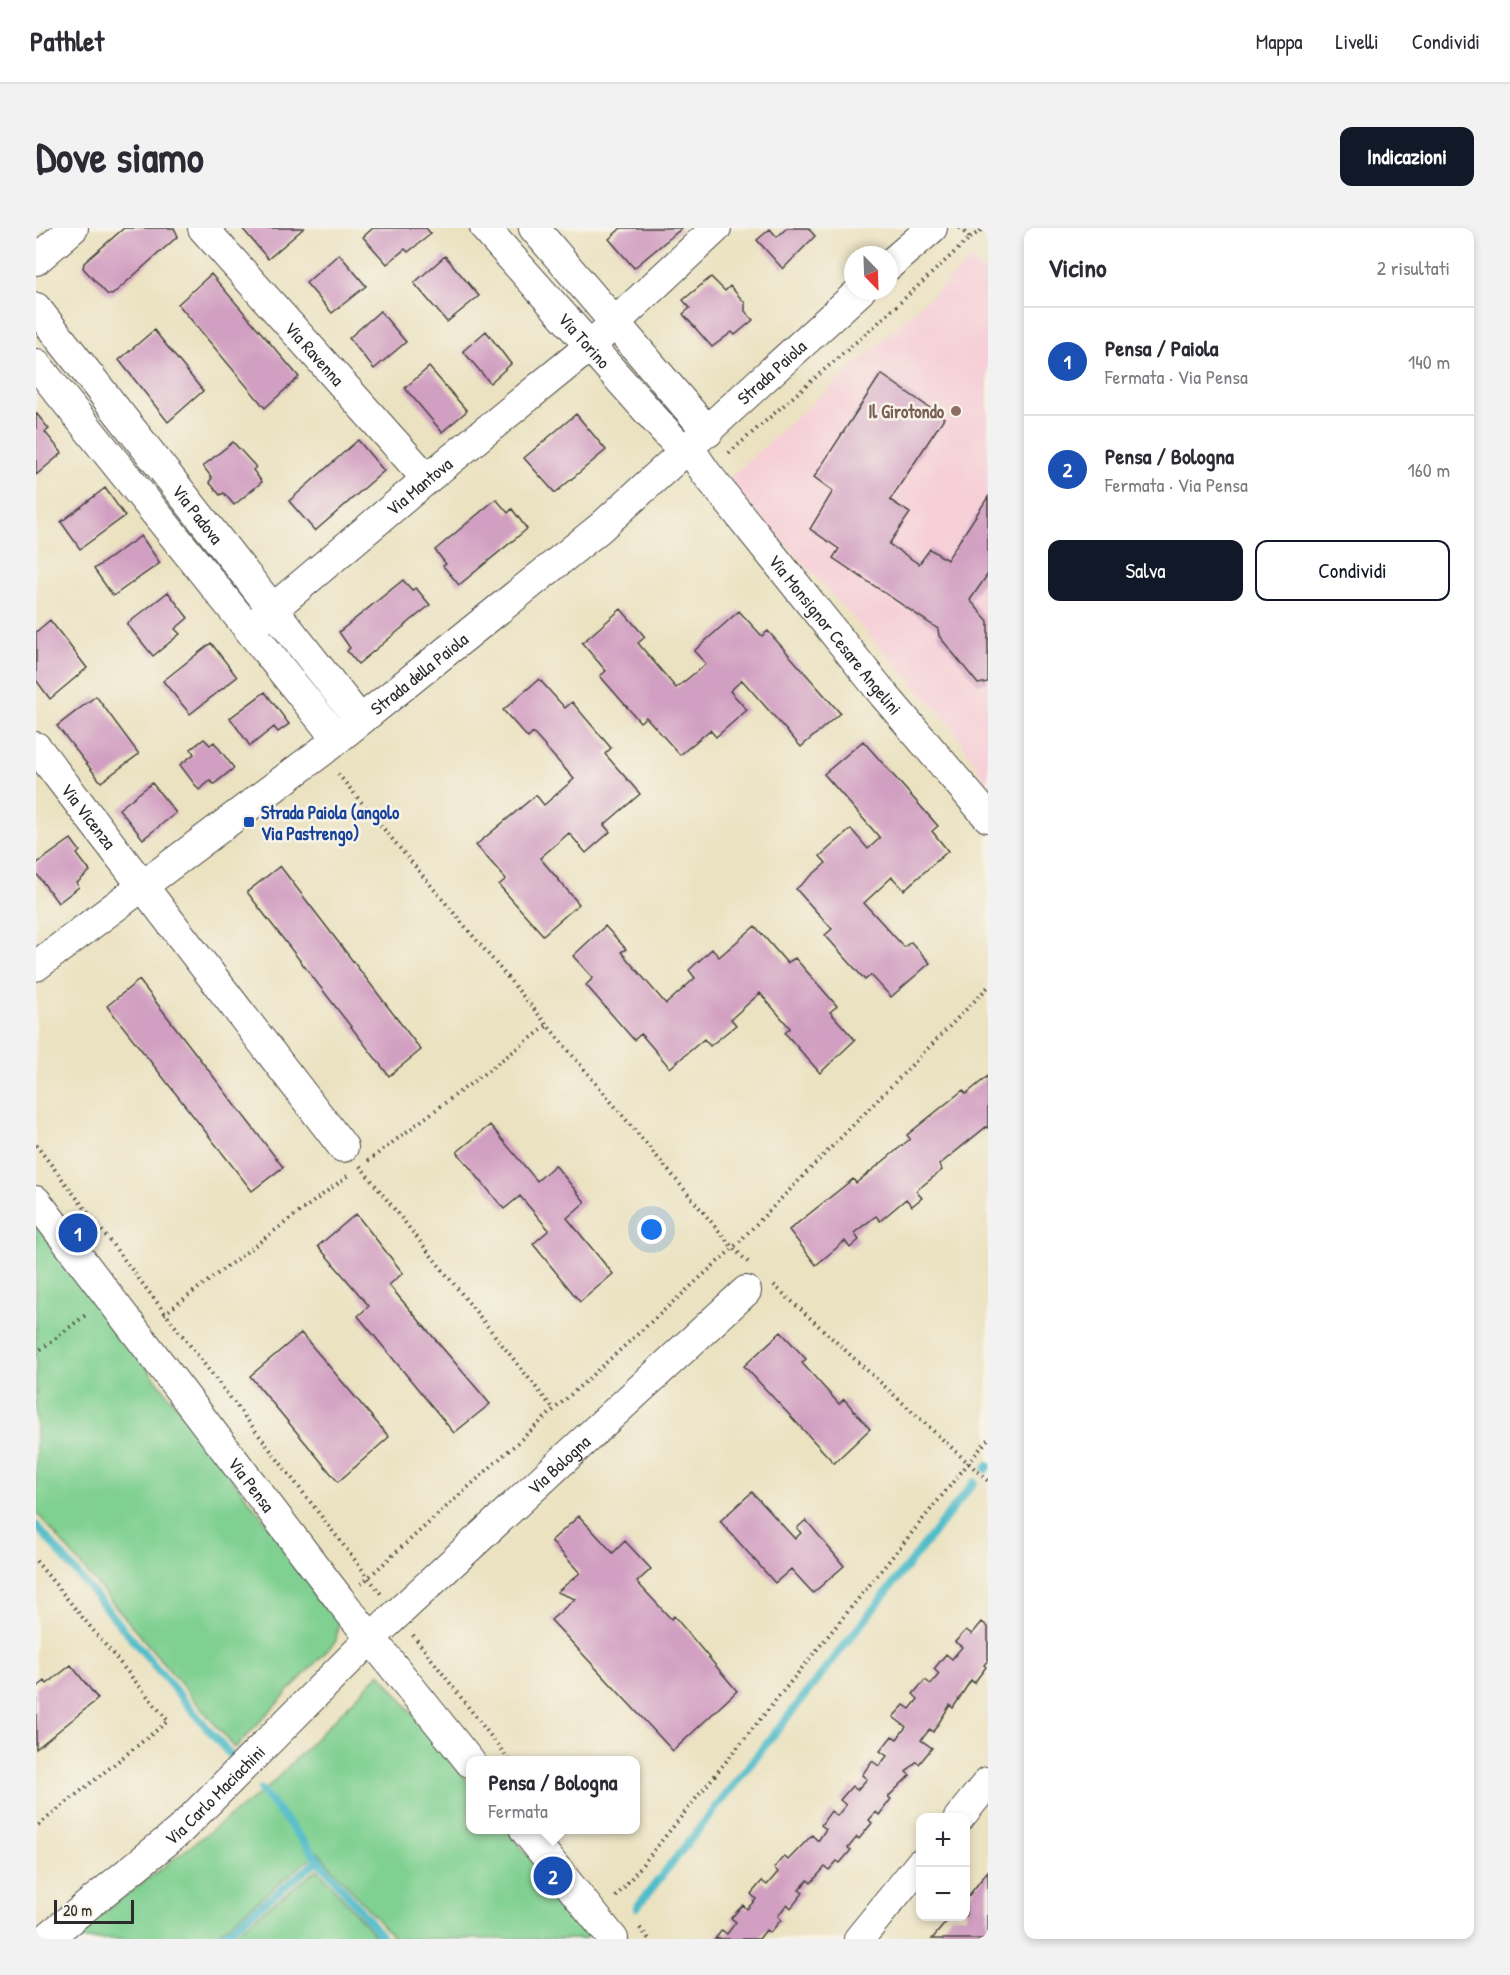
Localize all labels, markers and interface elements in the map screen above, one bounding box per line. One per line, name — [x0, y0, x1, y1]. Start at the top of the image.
text: Pathlet — [30, 22, 104, 60]
text: Mappa — [1256, 27, 1303, 56]
text: Livelli — [1336, 27, 1379, 56]
text: Condividi — [1412, 27, 1480, 56]
button: Indicazioni — [1340, 127, 1474, 186]
text: Dove siamo — [36, 128, 204, 185]
north arrow — [844, 246, 898, 300]
text: Vicino — [1048, 250, 1107, 285]
text: 2 risultati — [1377, 254, 1450, 281]
street label: Via Torino — [553, 307, 616, 374]
street label: Via Ravenna — [279, 316, 350, 391]
text: Pensa / Paiola — [1105, 333, 1218, 363]
street label: Strada Paiola — [731, 334, 811, 410]
text: 1 — [1064, 348, 1071, 375]
text: 140 m — [1408, 348, 1450, 375]
text: Fermata · Via Pensa — [1105, 363, 1248, 390]
place label: Il Girotondo — [868, 399, 945, 424]
marker: Il Girotondo — [949, 404, 963, 418]
text: Pensa / Bologna — [1105, 441, 1234, 471]
street label: Via Mantova — [380, 451, 457, 521]
text: 2 — [1063, 456, 1072, 483]
text: 160 m — [1408, 456, 1450, 483]
text: Fermata · Via Pensa — [1105, 471, 1248, 498]
street label: Via Padova — [167, 479, 229, 549]
button: Salva — [1048, 540, 1243, 601]
button: Condividi — [1255, 540, 1450, 601]
street label: Via Monsignor Cesare Angelini — [763, 549, 908, 720]
street label: Strada della Paiola — [365, 626, 473, 720]
street label: Via Vicenza — [56, 778, 122, 854]
place label: Strada Paiola (angolo Via Pastrengo) — [261, 800, 400, 847]
marker: Strada Paiola (angolo Via Pastrengo) — [242, 815, 256, 829]
pin: 1 — [58, 1210, 98, 1256]
your location — [637, 1215, 666, 1244]
street label: Via Bologna — [522, 1429, 595, 1500]
street label: Via Pensa — [223, 1451, 281, 1517]
street label: Via Carlo Maciachini — [159, 1739, 270, 1851]
popup — [466, 1756, 640, 1834]
text: Pensa / Bologna — [489, 1767, 617, 1797]
text: Fermata — [489, 1797, 548, 1824]
map controls — [916, 1813, 970, 1921]
button: + — [916, 1813, 970, 1867]
pin: 2 — [534, 1854, 572, 1898]
button: − — [916, 1867, 970, 1921]
scale bar — [54, 1897, 134, 1924]
text: 20 m — [63, 1899, 92, 1921]

